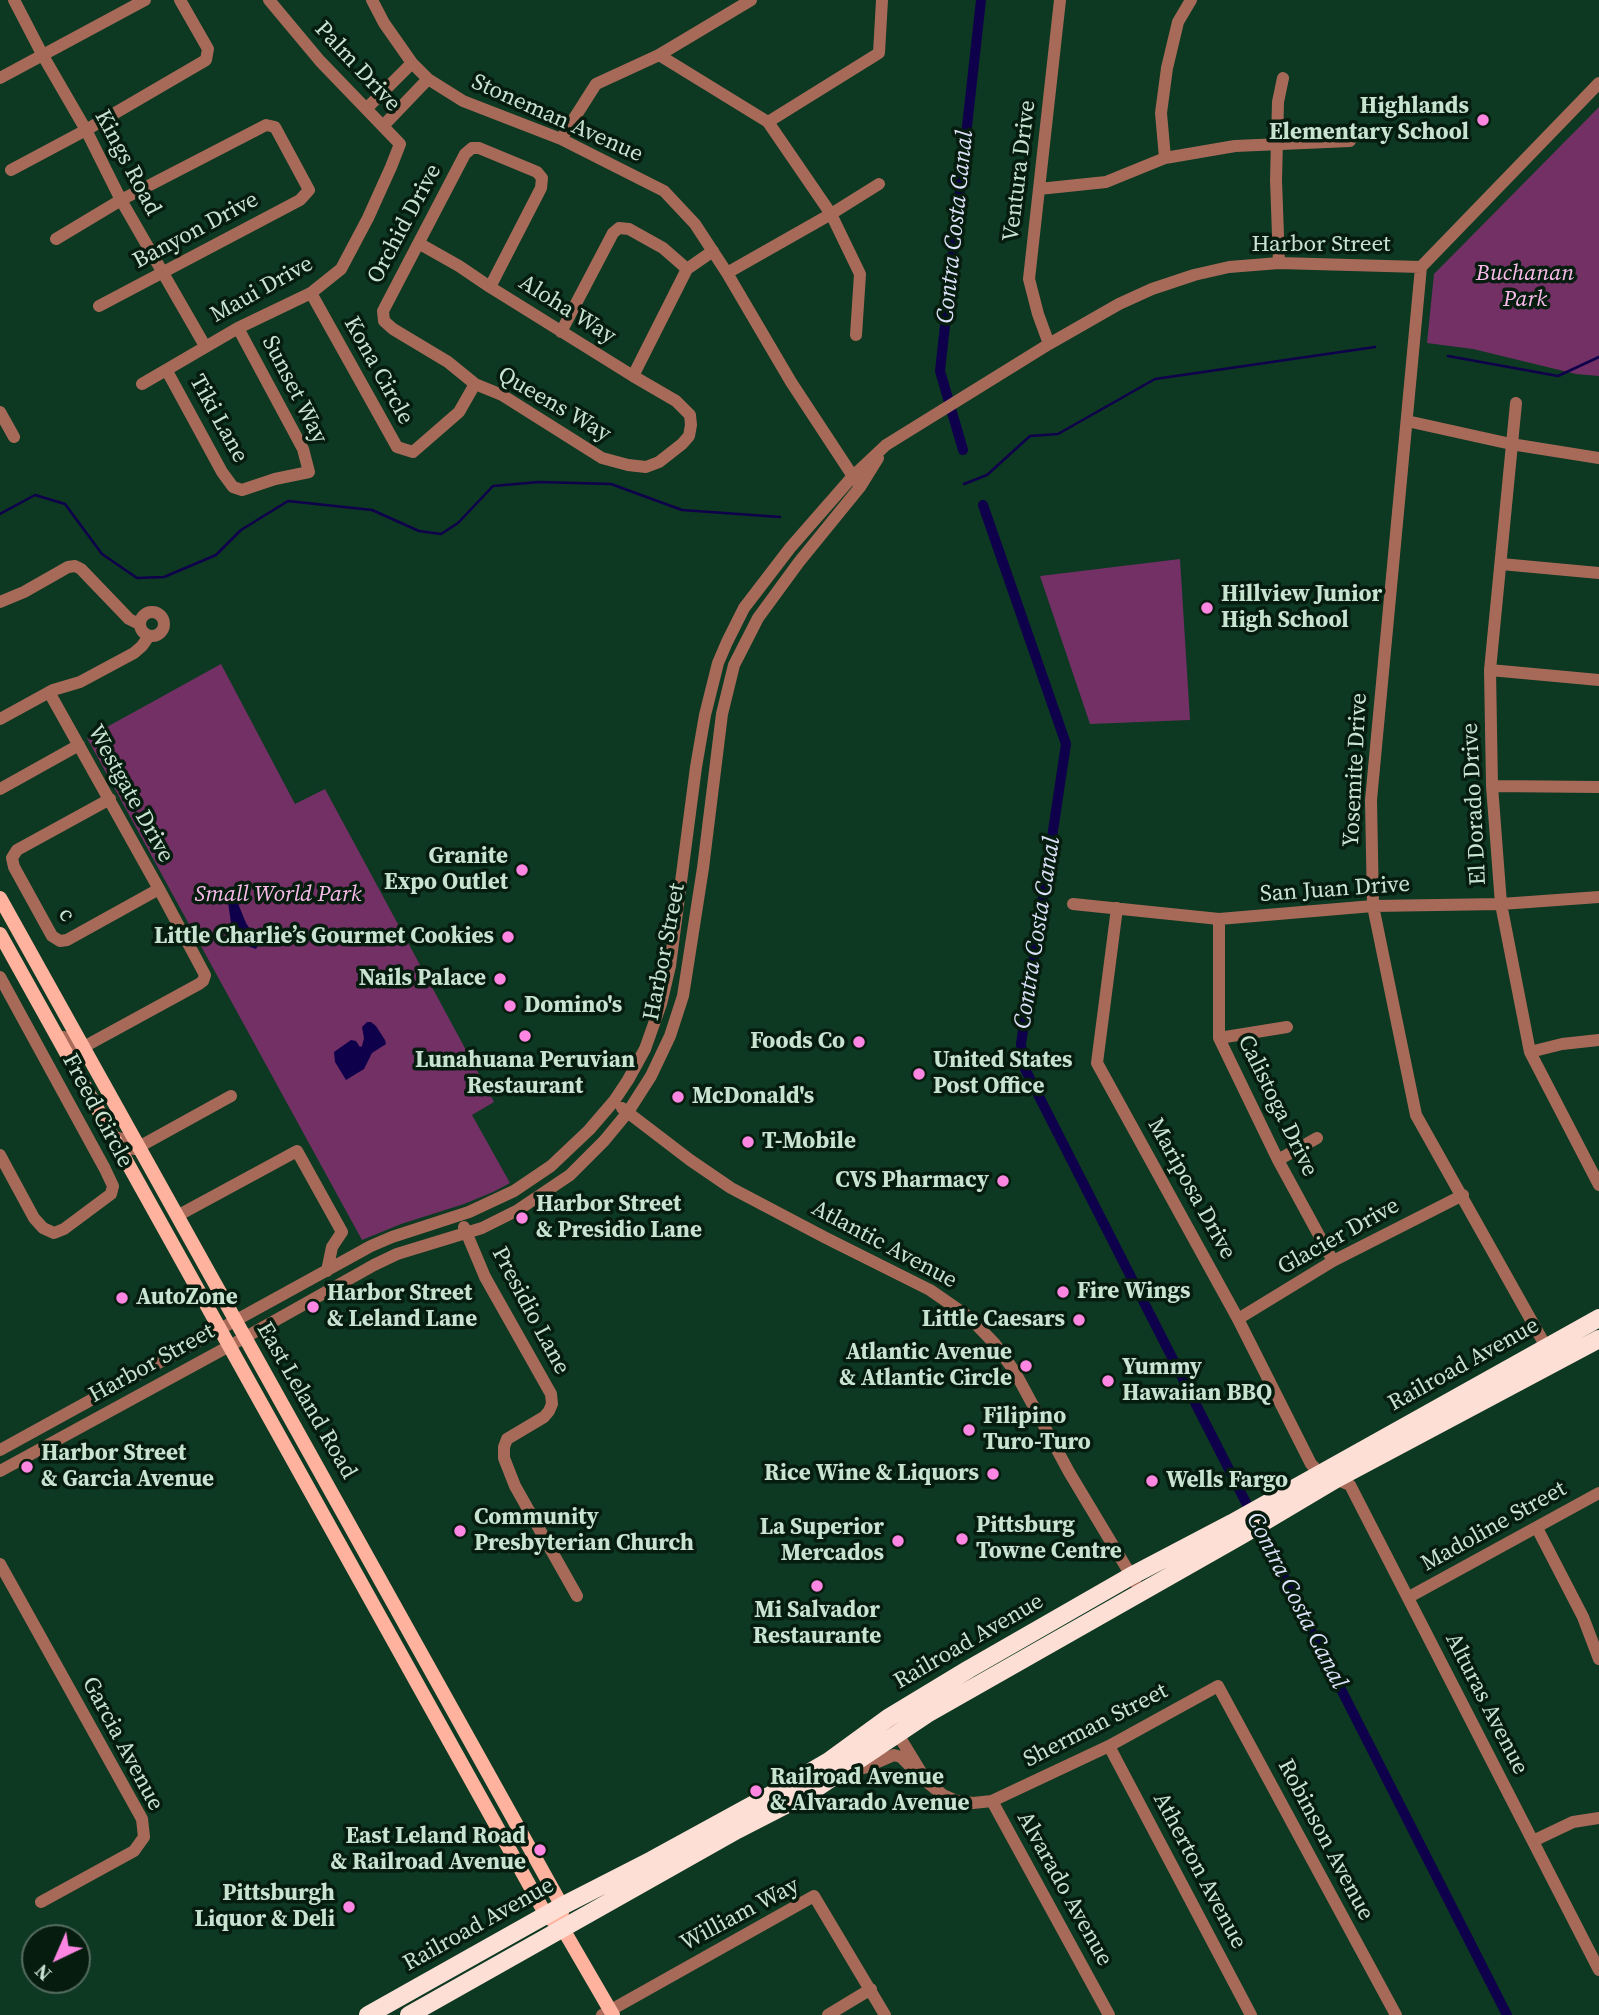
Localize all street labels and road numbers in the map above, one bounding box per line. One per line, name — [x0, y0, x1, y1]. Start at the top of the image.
street label: Palm Drive — [308, 16, 406, 118]
street label: Stoneman Avenue — [467, 69, 647, 169]
street label: Ventura Drive — [998, 99, 1042, 243]
street label: Kings Road — [88, 106, 166, 220]
street label: Orchid Drive — [362, 160, 448, 288]
street label: Banyon Drive — [129, 186, 263, 276]
street label: Harbor Street — [1251, 231, 1391, 259]
street label: Maui Drive — [206, 251, 318, 329]
street label: Aloha Way — [513, 269, 621, 351]
street label: Kona Circle — [337, 312, 419, 430]
street label: Sunset Way — [255, 332, 333, 448]
street label: Queens Way — [493, 362, 615, 448]
street label: Tiki Lane — [183, 370, 253, 468]
street label: Yosemite Drive — [1338, 692, 1374, 848]
street label: Westgate Drive — [81, 720, 179, 868]
street label: El Dorado Drive — [1457, 722, 1493, 886]
street label: San Juan Drive — [1259, 871, 1411, 909]
street label: Harbor Street — [638, 881, 692, 1023]
street label: c — [51, 903, 81, 927]
street label: Calistoga Drive — [1231, 1031, 1323, 1181]
street label: Freed Circle — [56, 1050, 138, 1172]
street label: Mariposa Drive — [1141, 1114, 1241, 1264]
street label: Glacier Drive — [1274, 1192, 1404, 1282]
street label: Atlantic Avenue — [807, 1195, 961, 1295]
street label: Presidio Lane — [485, 1243, 575, 1379]
street label: Railroad Avenue — [1384, 1312, 1544, 1418]
street label: Harbor Street — [84, 1318, 220, 1410]
street label: East Leland Road — [250, 1318, 362, 1484]
street label: Madoline Street — [1417, 1476, 1571, 1578]
street label: Railroad Avenue — [889, 1588, 1049, 1696]
street label: Alturas Avenue — [1439, 1629, 1533, 1779]
street label: Garcia Avenue — [75, 1672, 169, 1816]
street label: Sherman Street — [1019, 1678, 1173, 1774]
street label: Robinson Avenue — [1271, 1755, 1379, 1925]
street label: Atherton Avenue — [1146, 1788, 1252, 1954]
street label: Alvarado Avenue — [1010, 1807, 1118, 1971]
street label: Railroad Avenue — [399, 1872, 559, 1978]
street label: William Way — [676, 1872, 804, 1958]

